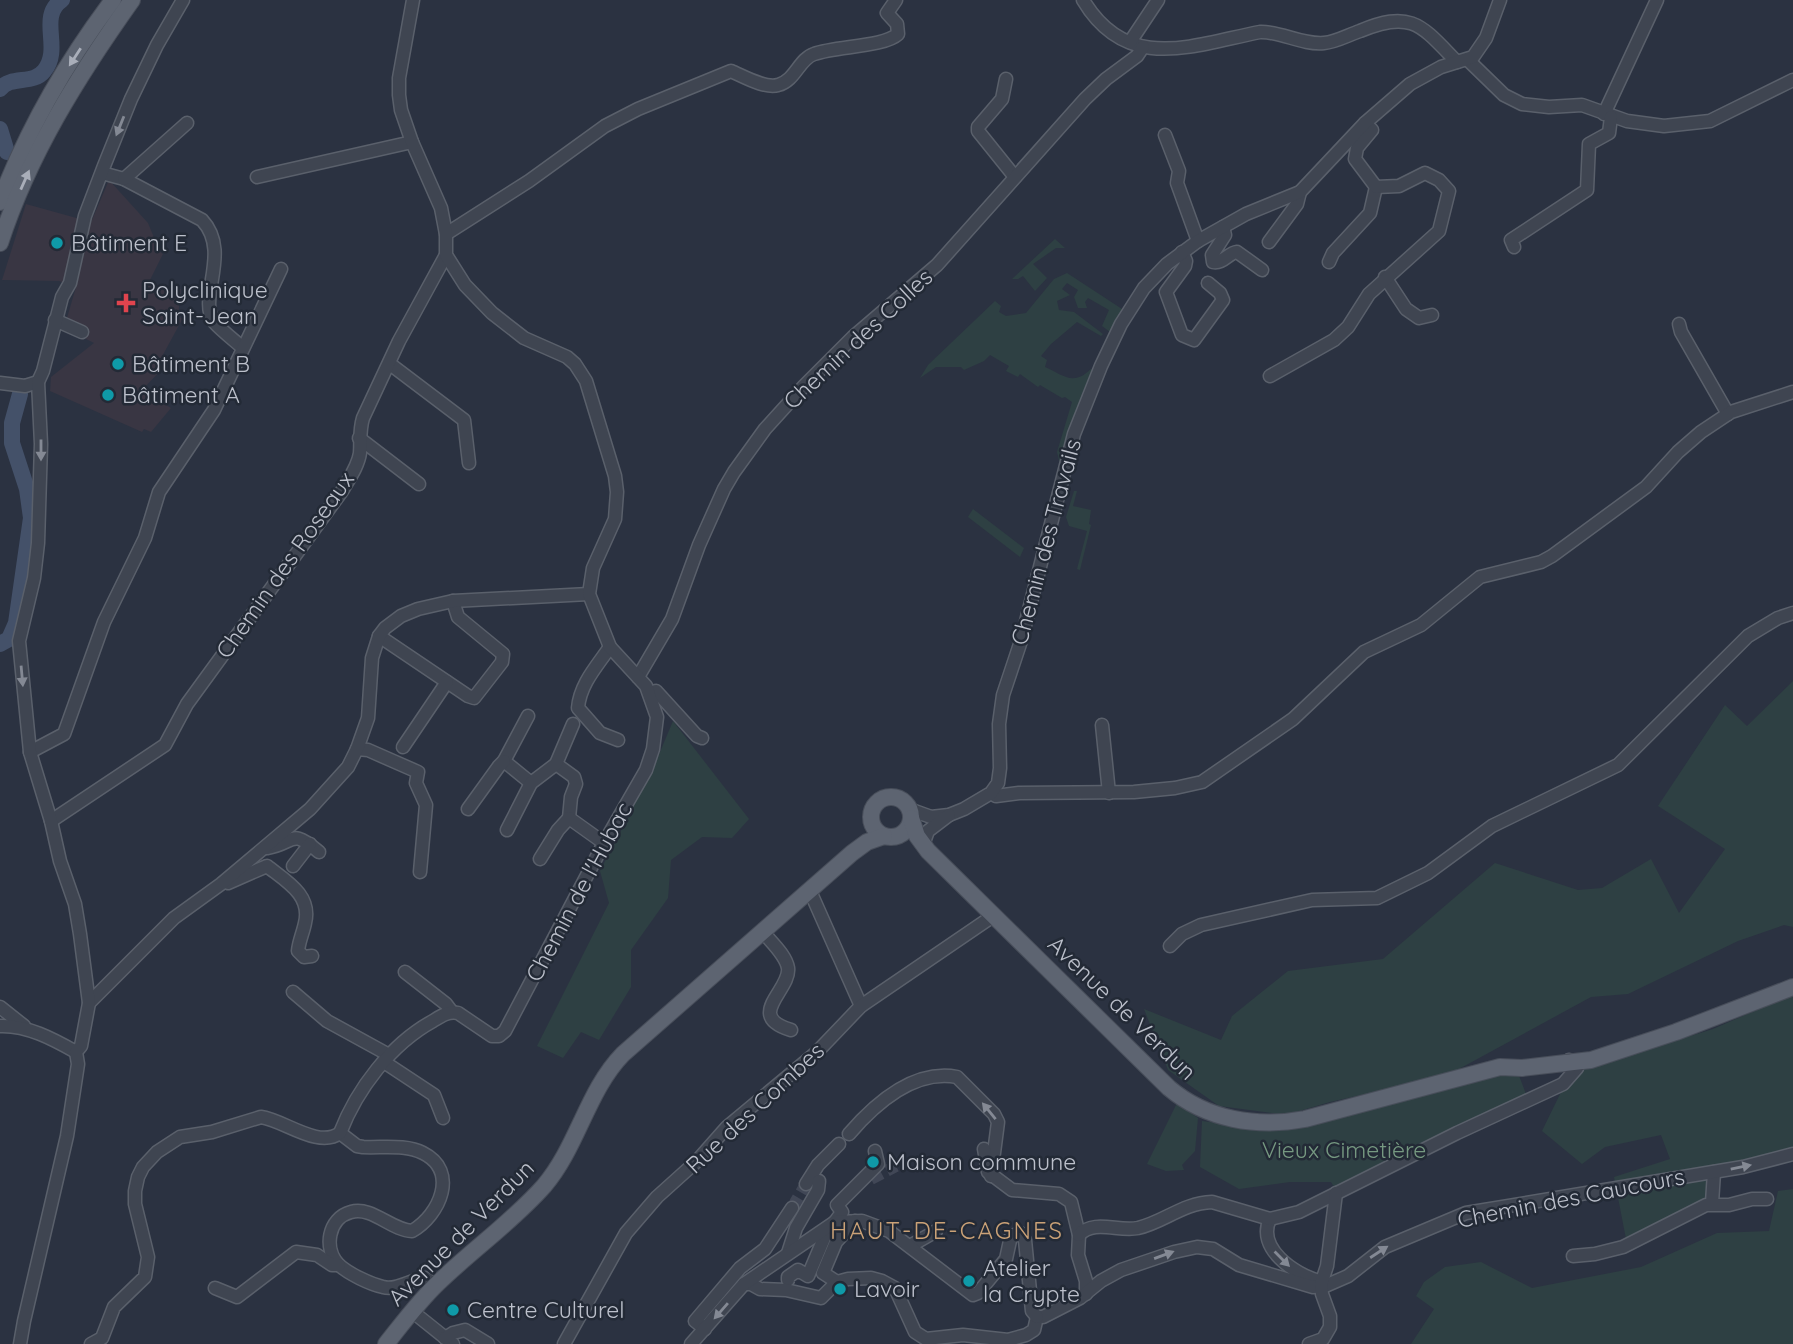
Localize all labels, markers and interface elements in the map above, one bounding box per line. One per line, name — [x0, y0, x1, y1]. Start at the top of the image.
one-way arrow — [69, 47, 82, 66]
one-way arrow — [114, 116, 125, 137]
one-way arrow — [19, 170, 31, 190]
place label: Bâtiment E — [71, 228, 187, 257]
marker: Bâtiment E — [49, 235, 65, 251]
street label: Chemin des Colles — [777, 262, 938, 415]
place label: Polyclinique Saint-Jean — [142, 275, 268, 330]
marker: Polyclinique Saint-Jean — [116, 293, 136, 313]
place label: Bâtiment B — [132, 349, 250, 378]
marker: Bâtiment B — [110, 356, 126, 372]
place label: Bâtiment A — [122, 380, 240, 409]
marker: Bâtiment A — [100, 387, 116, 403]
street label: Chemin des Travails — [1004, 436, 1087, 648]
one-way arrow — [35, 439, 47, 461]
street label: Chemin des Roseaux — [209, 466, 360, 664]
one-way arrow — [17, 665, 28, 687]
street label: Chemin de l'Hubac — [519, 797, 638, 986]
street label: Avenue de Verdun — [1042, 929, 1203, 1086]
street label: Rue des Combes — [679, 1036, 830, 1179]
one-way arrow — [982, 1102, 997, 1120]
park label: Vieux Cimetière — [1262, 1135, 1426, 1164]
place label: Maison commune — [887, 1147, 1076, 1176]
street label: Avenue de Verdun — [381, 1153, 540, 1312]
marker: Maison commune — [865, 1154, 881, 1170]
street label: Chemin des Caucours — [1455, 1161, 1687, 1234]
one-way arrow — [1730, 1161, 1752, 1172]
district label: HAUT-DE-CAGNES — [830, 1215, 1064, 1245]
one-way arrow — [1369, 1246, 1389, 1259]
one-way arrow — [1153, 1250, 1174, 1261]
one-way arrow — [1274, 1250, 1291, 1267]
place label: Atelier la Crypte — [983, 1253, 1080, 1308]
marker: Atelier la Crypte — [961, 1273, 977, 1289]
place label: Lavoir — [854, 1274, 920, 1303]
marker: Lavoir — [832, 1281, 848, 1297]
place label: Centre Culturel — [467, 1295, 625, 1324]
marker: Centre Culturel — [445, 1302, 461, 1318]
one-way arrow — [713, 1302, 729, 1320]

